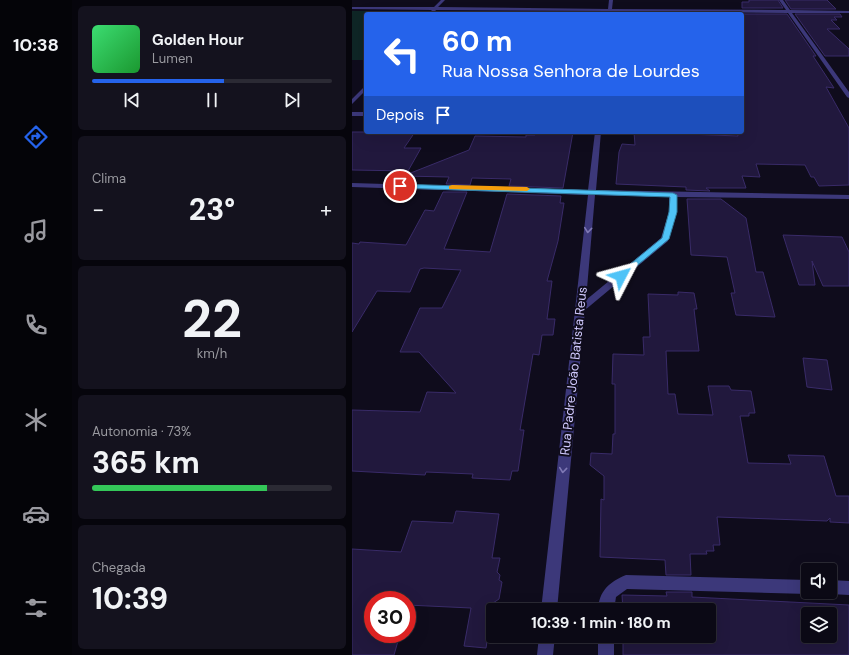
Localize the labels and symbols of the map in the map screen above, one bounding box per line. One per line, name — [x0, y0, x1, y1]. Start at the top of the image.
pin — [383, 169, 417, 203]
one-way arrow — [583, 227, 592, 233]
position arrow — [600, 255, 642, 297]
street label: Rua Padre João Batista Reus — [556, 286, 591, 456]
one-way arrow — [559, 467, 568, 474]
speed limit sign: 30 — [364, 591, 416, 643]

